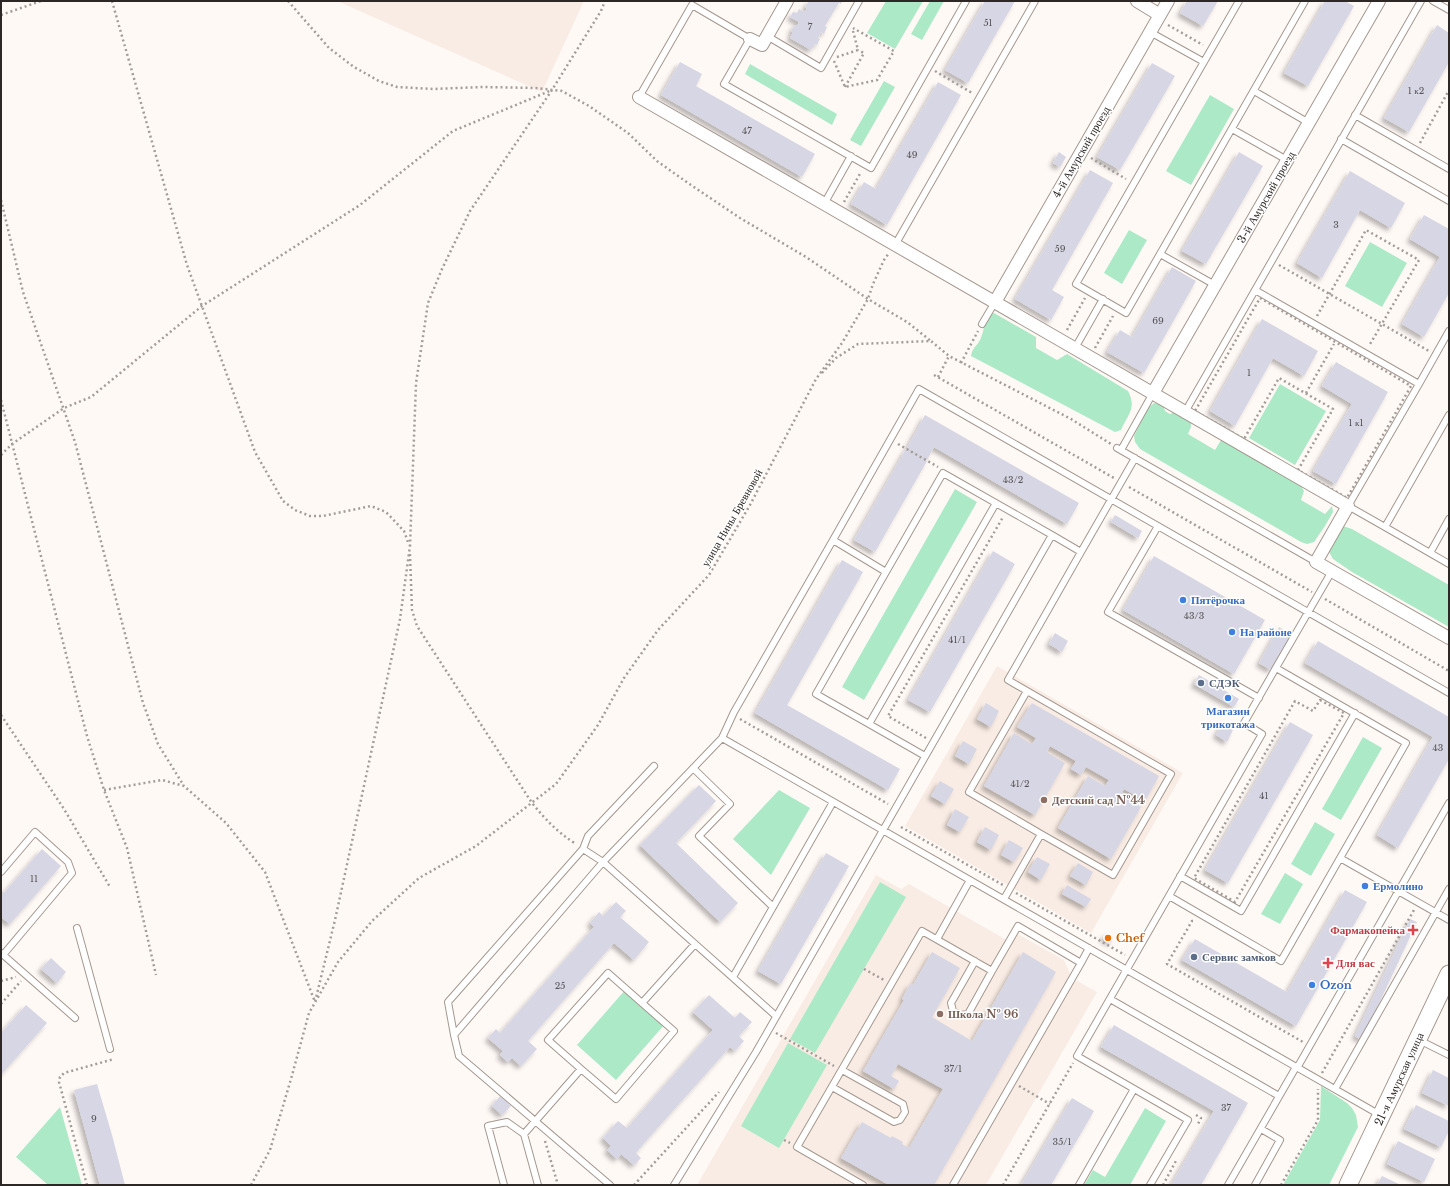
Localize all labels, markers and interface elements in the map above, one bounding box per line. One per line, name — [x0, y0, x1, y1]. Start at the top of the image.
house number: 51 — [983, 17, 993, 28]
house number: 7 — [808, 21, 813, 32]
house number: 1 к2 — [1408, 85, 1424, 96]
street label: 4-й Амурский проезд — [1049, 103, 1113, 200]
house number: 47 — [742, 125, 752, 136]
street label: 3-й Амурский проезд — [1234, 148, 1298, 245]
house number: 49 — [906, 149, 918, 160]
house number: 3 — [1333, 219, 1339, 230]
house number: 59 — [1055, 243, 1066, 254]
house number: 69 — [1152, 315, 1164, 326]
house number: 1 — [1247, 367, 1251, 378]
house number: 1 к1 — [1349, 417, 1363, 428]
street label: улица Нины Бревновой — [698, 467, 766, 569]
house number: 43/2 — [1003, 474, 1023, 485]
place label: Пятёрочка — [1191, 593, 1246, 607]
marker: Пятёрочка — [1178, 595, 1188, 605]
house number: 43/3 — [1184, 610, 1204, 621]
place label: На районе — [1240, 625, 1292, 639]
marker: На районе — [1227, 627, 1237, 637]
house number: 41/1 — [948, 634, 966, 645]
place label: СДЭК — [1209, 676, 1240, 690]
marker: СДЭК — [1196, 678, 1206, 688]
marker: Магазин трикотажа — [1223, 693, 1233, 703]
place label: Магазин трикотажа — [1201, 704, 1256, 731]
house number: 43 — [1433, 742, 1443, 753]
house number: 41/2 — [1011, 778, 1029, 789]
house number: 41 — [1259, 790, 1269, 801]
place label: Детский сад №44 — [1052, 793, 1145, 807]
marker: Детский сад №44 — [1039, 795, 1049, 805]
house number: 11 — [30, 873, 38, 884]
place label: Ермолино — [1373, 879, 1424, 893]
marker: Ермолино — [1360, 881, 1370, 891]
place label: Фармакопейка — [1330, 923, 1405, 937]
marker: Фармакопейка — [1408, 925, 1418, 935]
place label: Chef — [1116, 931, 1145, 945]
marker: Chef — [1103, 933, 1113, 943]
place label: Сервис замков — [1202, 950, 1276, 964]
marker: Сервис замков — [1189, 952, 1199, 962]
place label: Для вас — [1336, 956, 1375, 970]
marker: Для вас — [1323, 958, 1333, 968]
place label: Ozon — [1320, 978, 1352, 992]
house number: 25 — [555, 980, 565, 991]
marker: Ozon — [1307, 980, 1317, 990]
place label: Школа № 96 — [948, 1007, 1019, 1021]
marker: Школа № 96 — [935, 1009, 945, 1019]
street label: 21-я Амурская улица — [1371, 1030, 1427, 1128]
house number: 37/1 — [944, 1063, 962, 1074]
house number: 37 — [1221, 1102, 1232, 1113]
house number: 9 — [91, 1113, 97, 1124]
house number: 35/1 — [1053, 1136, 1071, 1147]

